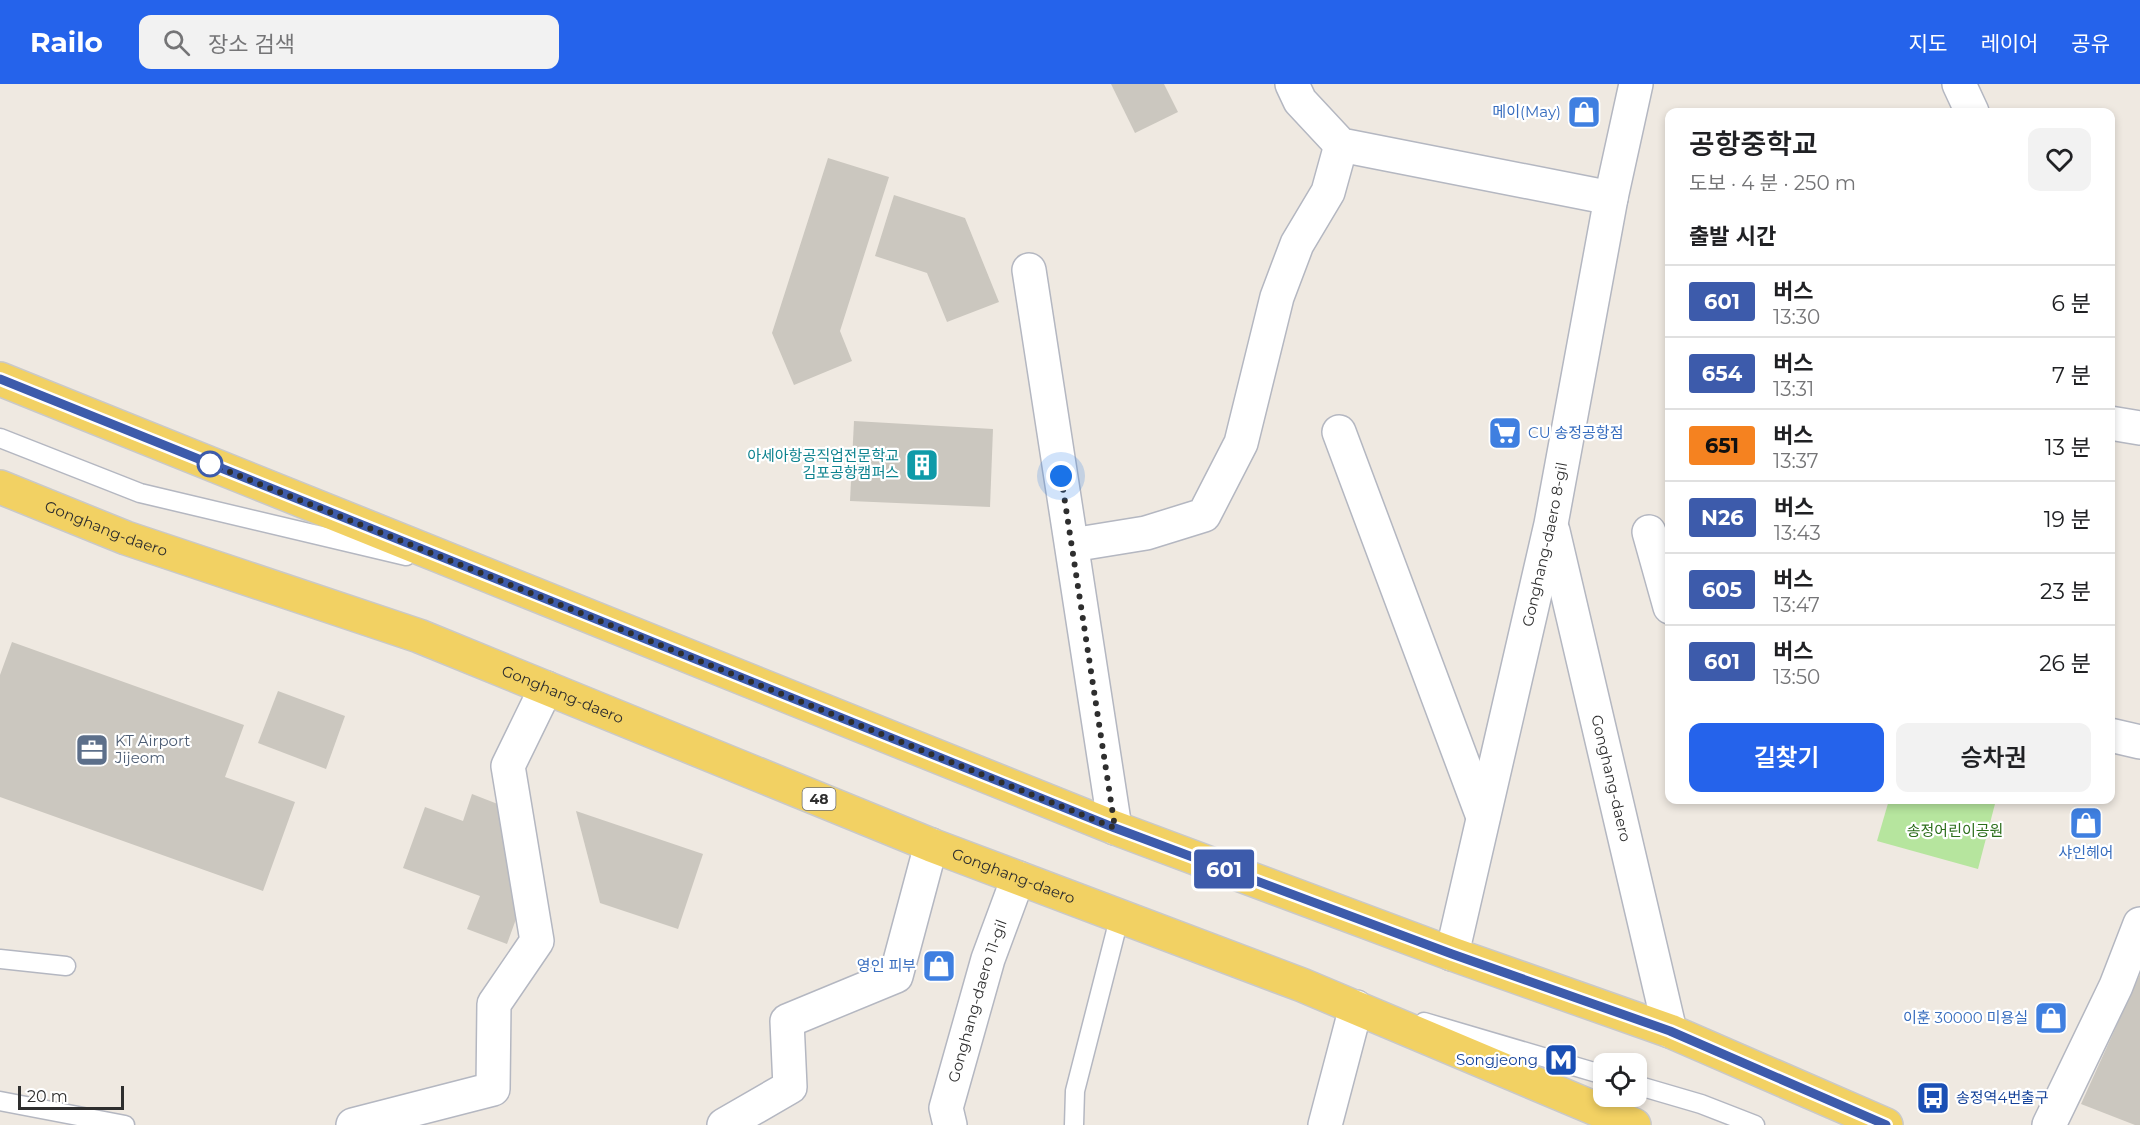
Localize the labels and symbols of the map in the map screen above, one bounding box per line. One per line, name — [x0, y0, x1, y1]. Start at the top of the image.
shop icon: 메이(May) — [1566, 94, 1602, 130]
place label: 메이(May) — [1493, 102, 1561, 121]
supermarket icon: CU 송정공항점 — [1487, 415, 1523, 451]
place label: CU 송정공항점 — [1528, 423, 1623, 442]
place label: 아세아항공직업전문학교 김포공항캠퍼스 — [747, 446, 899, 482]
building icon: 아세아항공직업전문학교 김포공항캠퍼스 — [904, 447, 940, 483]
unlabelled marker — [197, 451, 223, 477]
your location — [1046, 461, 1076, 491]
street label: Gonghang-daero 8-gil — [1518, 461, 1571, 629]
street label: Gonghang-daero — [42, 496, 170, 560]
street label: Gonghang-daero — [499, 661, 627, 728]
street label: Gonghang-daero — [1587, 713, 1635, 844]
place label: KT Airport Jijeom — [114, 731, 190, 767]
office icon: KT Airport Jijeom — [74, 732, 110, 768]
road number: 48 — [802, 788, 836, 810]
shop icon: 샤인헤어 — [2068, 805, 2104, 841]
park label: 송정어린이공원 — [1907, 821, 2003, 840]
place label: 샤인헤어 — [2058, 843, 2114, 862]
street label: Gonghang-daero — [949, 844, 1078, 907]
line badge: 601 — [1190, 850, 1258, 888]
street label: Gonghang-daero 11-gil — [944, 917, 1011, 1084]
shop icon: 영인 피부 — [921, 948, 957, 984]
place label: 영인 피부 — [857, 956, 916, 975]
shop icon: 이훈 30000 미용실 — [2033, 1000, 2069, 1036]
place label: 이훈 30000 미용실 — [1903, 1008, 2028, 1027]
metro station icon: Songjeong — [1543, 1042, 1579, 1078]
place label: Songjeong — [1456, 1050, 1538, 1069]
bus stop icon: 송정역4번출구 — [1915, 1080, 1951, 1116]
scale bar — [18, 1083, 124, 1110]
place label: 송정역4번출구 — [1956, 1088, 2049, 1107]

